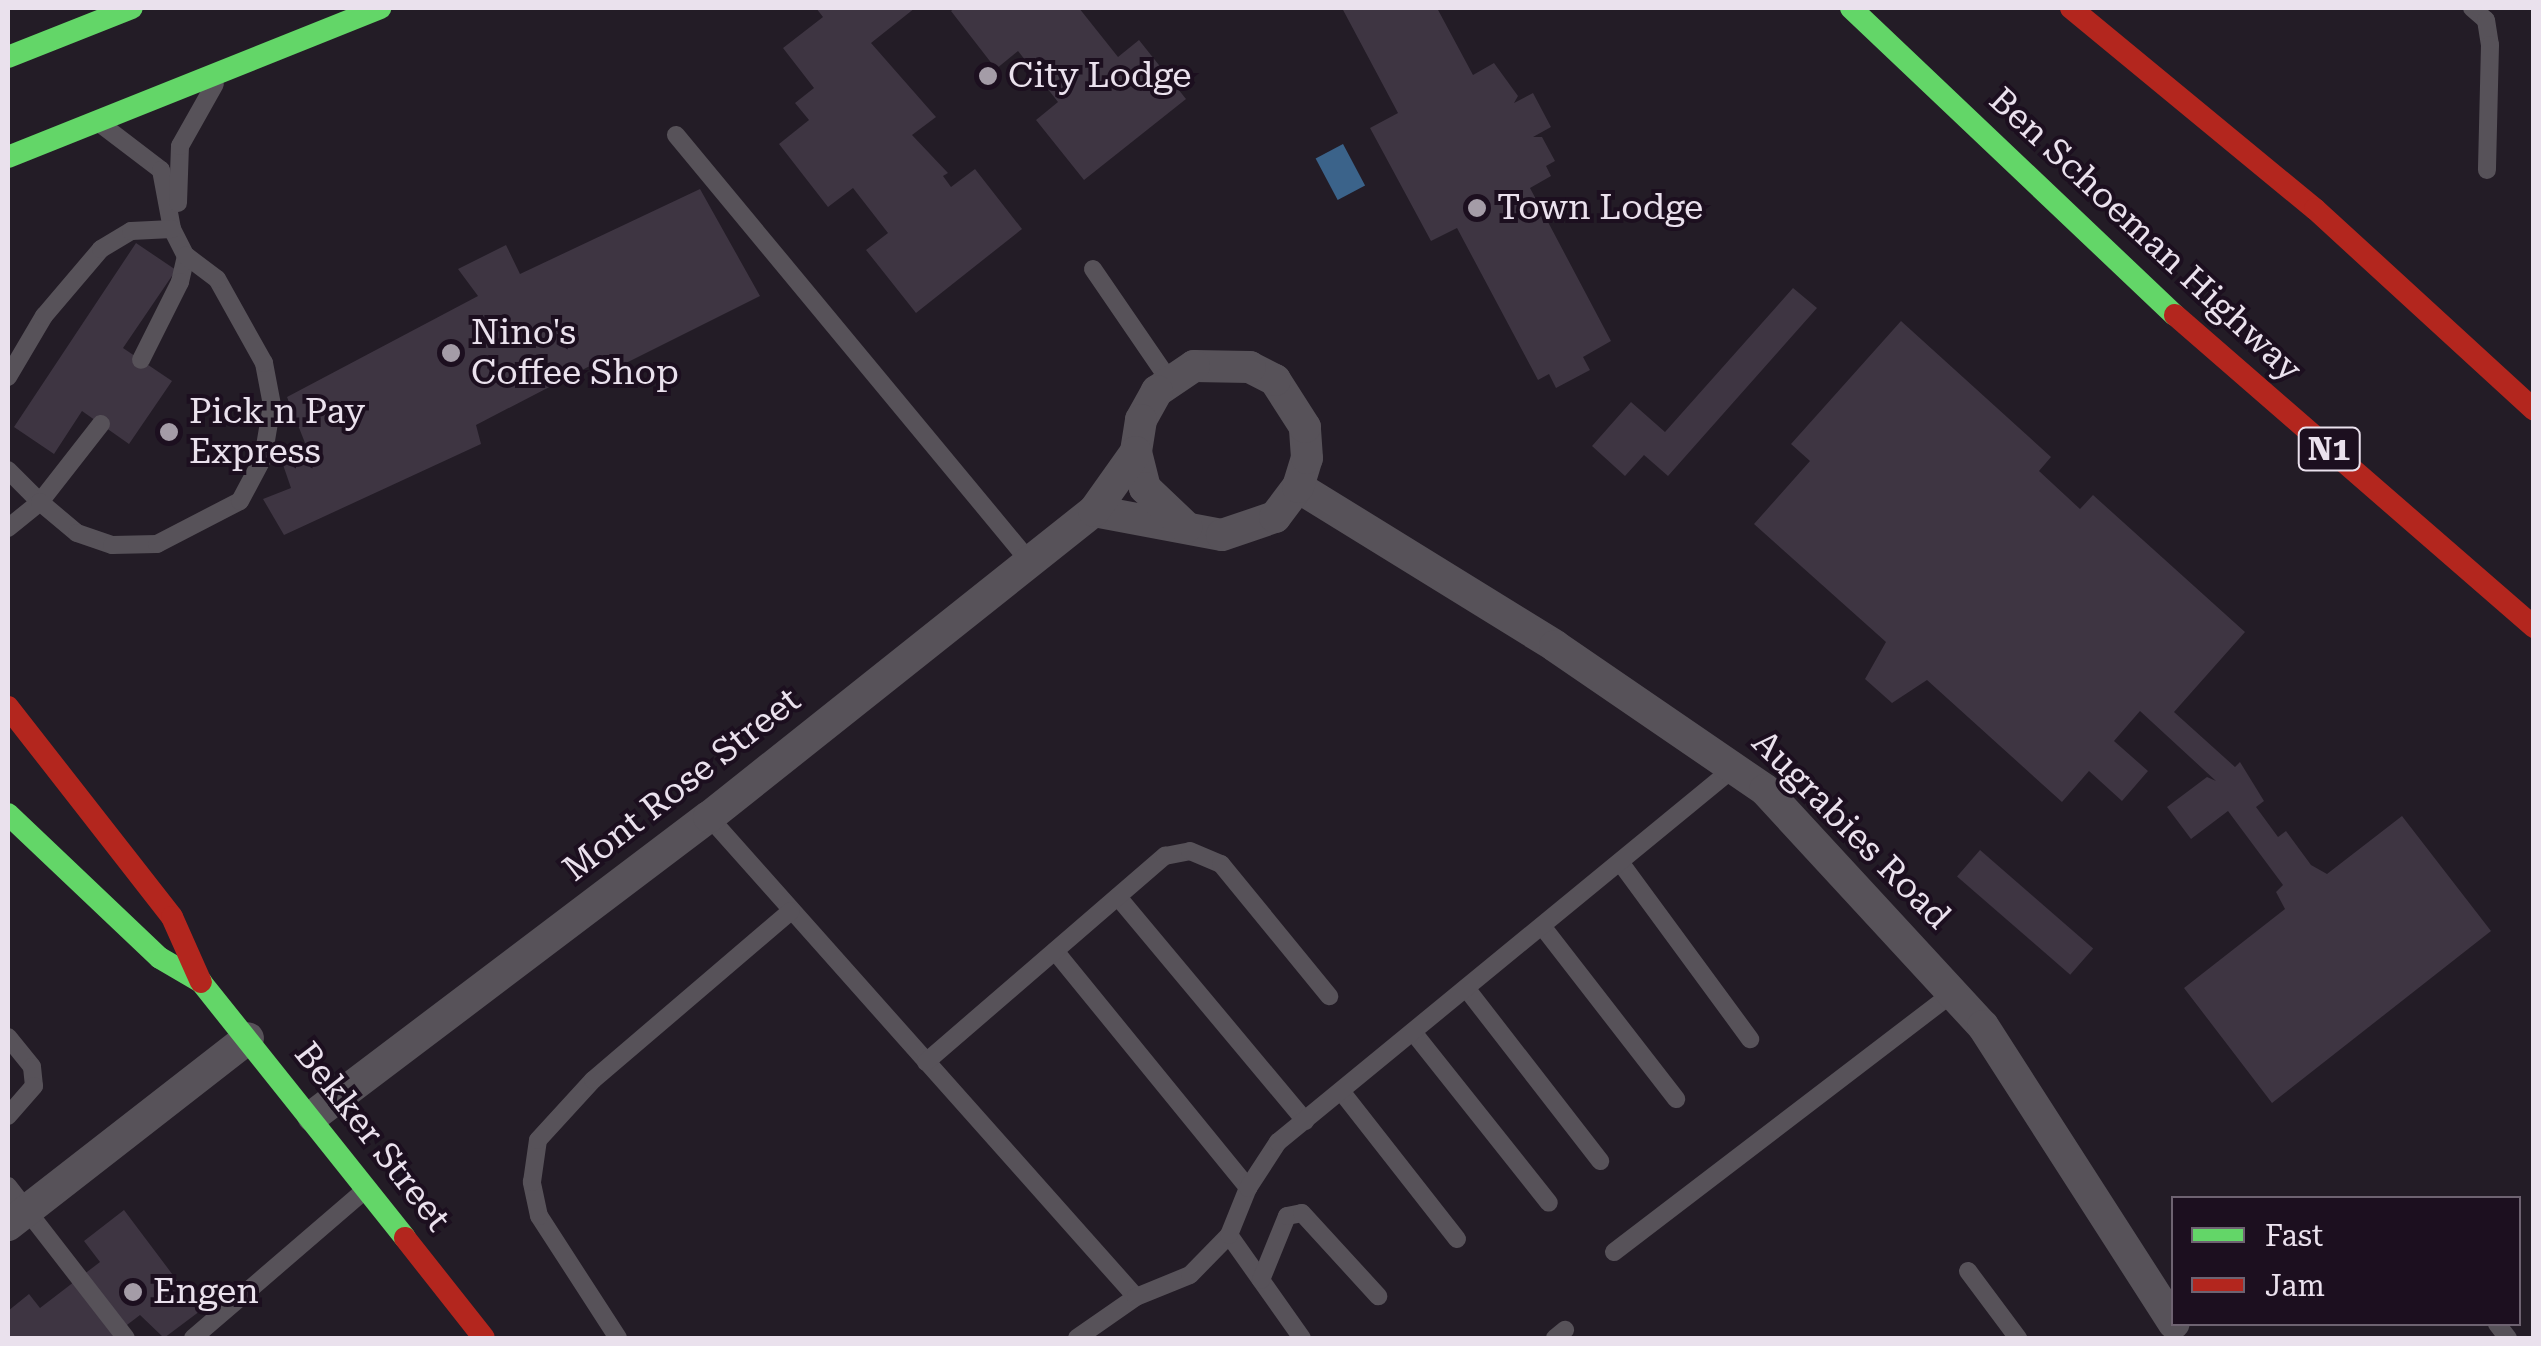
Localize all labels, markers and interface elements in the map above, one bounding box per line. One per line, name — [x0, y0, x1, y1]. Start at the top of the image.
place label: City Lodge — [1008, 55, 1192, 97]
marker: City Lodge — [977, 65, 999, 87]
street label: Ben Schoeman Highway — [1980, 79, 2310, 391]
place label: Town Lodge — [1497, 187, 1703, 229]
marker: Town Lodge — [1466, 197, 1488, 219]
place label: Nino's Coffee Shop — [471, 312, 679, 394]
marker: Nino's Coffee Shop — [440, 342, 462, 364]
place label: Pick n Pay Express — [189, 391, 365, 473]
marker: Pick n Pay Express — [158, 421, 180, 443]
road number: N1 — [2296, 422, 2362, 476]
street label: Mont Rose Street — [555, 679, 809, 891]
street label: Augrabies Road — [1743, 722, 1959, 938]
street label: Bekker Street — [285, 1034, 459, 1240]
legend — [2171, 1196, 2521, 1326]
text: Fast — [2265, 1218, 2323, 1253]
text: Jam — [2265, 1268, 2325, 1303]
place label: Engen — [153, 1271, 259, 1313]
marker: Engen — [122, 1281, 144, 1303]

